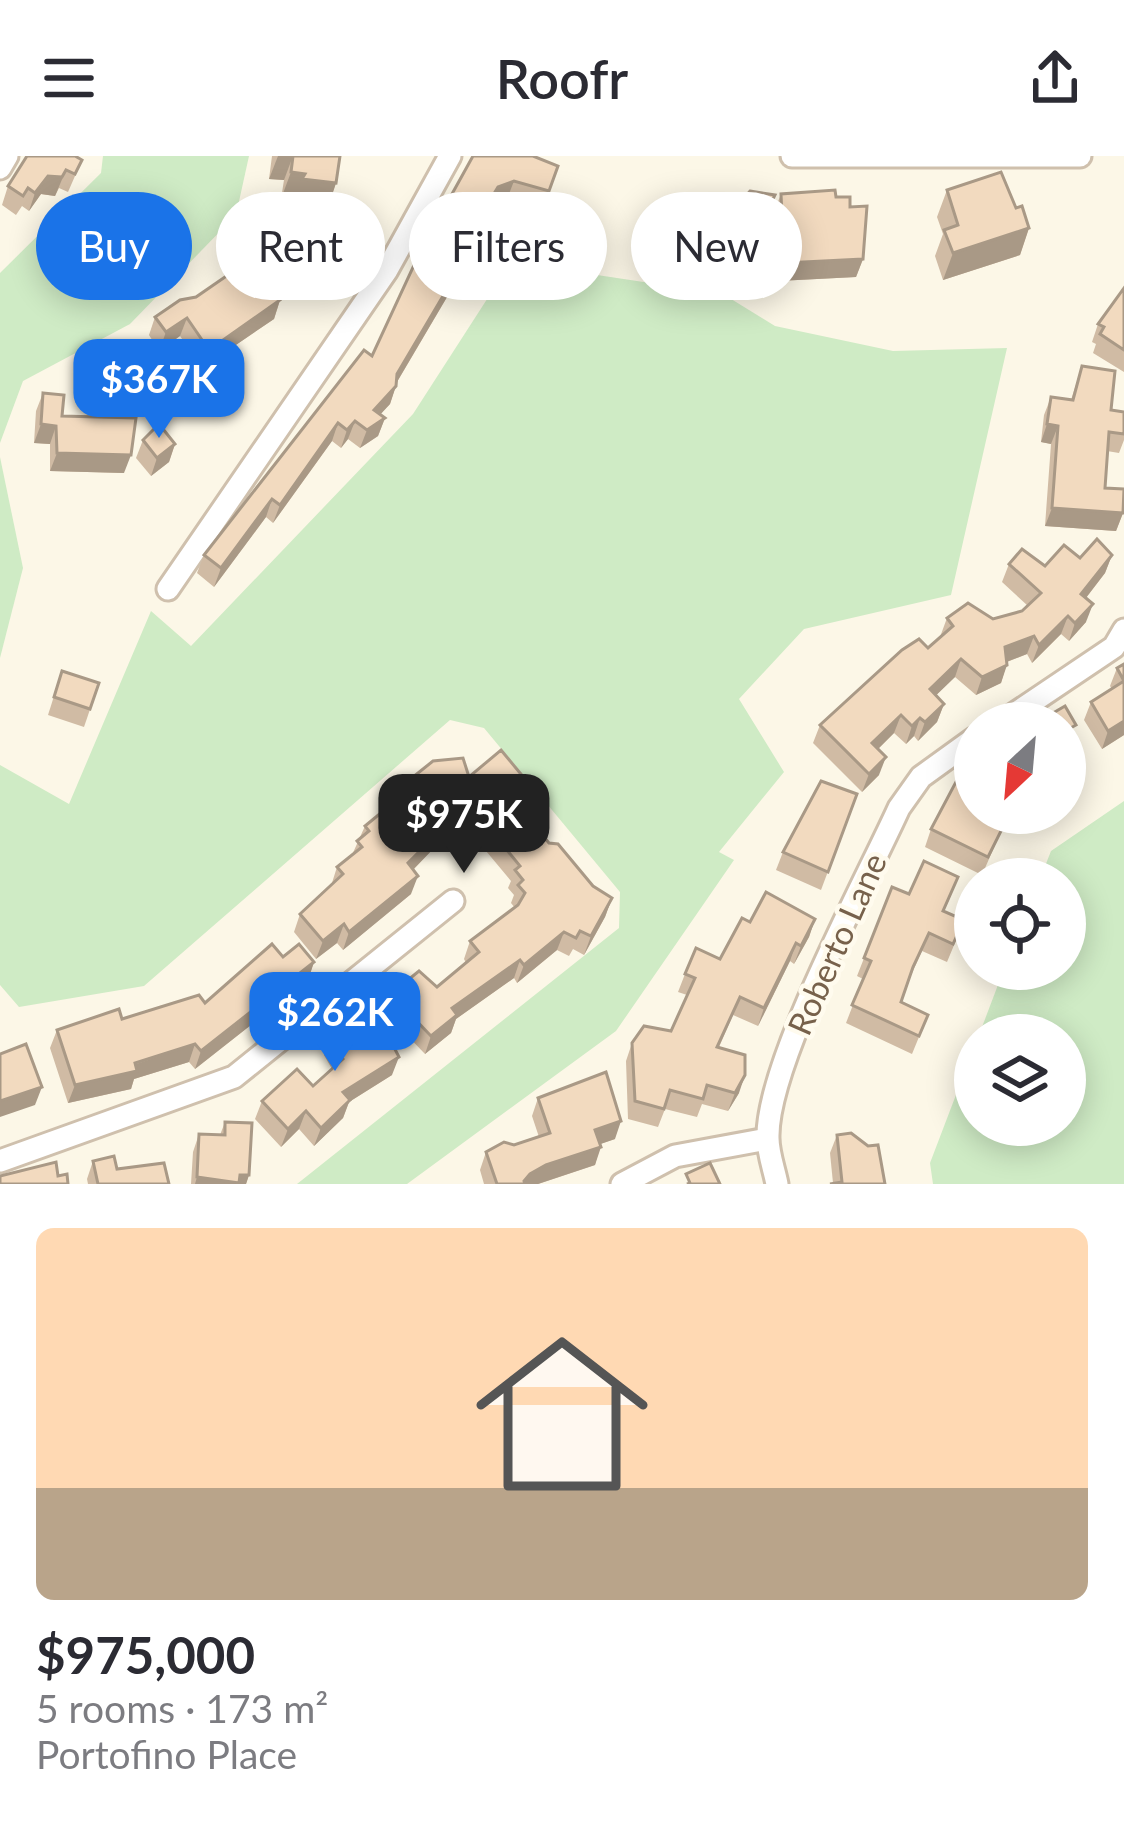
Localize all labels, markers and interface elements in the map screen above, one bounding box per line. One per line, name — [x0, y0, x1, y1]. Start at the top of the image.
icon: menu — [36, 45, 102, 111]
icon: share — [1022, 45, 1088, 111]
text: Roofr — [496, 46, 628, 111]
chip: Buy — [36, 192, 192, 300]
chip: Rent — [216, 192, 385, 300]
chip: Filters — [409, 192, 607, 300]
chip: New — [631, 192, 802, 300]
pin: $367K — [75, 339, 243, 441]
text: $367K — [100, 355, 218, 401]
north arrow — [954, 702, 1086, 834]
map controls — [954, 702, 1086, 1146]
pin: $975K — [380, 774, 548, 876]
text: $975K — [405, 790, 523, 836]
street label: Roberto Lane — [778, 847, 894, 1040]
button: locate — [954, 858, 1086, 990]
pin: $262K — [251, 972, 419, 1074]
text: $262K — [276, 988, 394, 1034]
button: layers — [954, 1014, 1086, 1146]
icon: home — [454, 1306, 670, 1522]
text: $975,000 — [36, 1624, 255, 1685]
text: 5 rooms · 173 m² — [36, 1685, 328, 1731]
text: Portofino Place — [36, 1731, 297, 1777]

